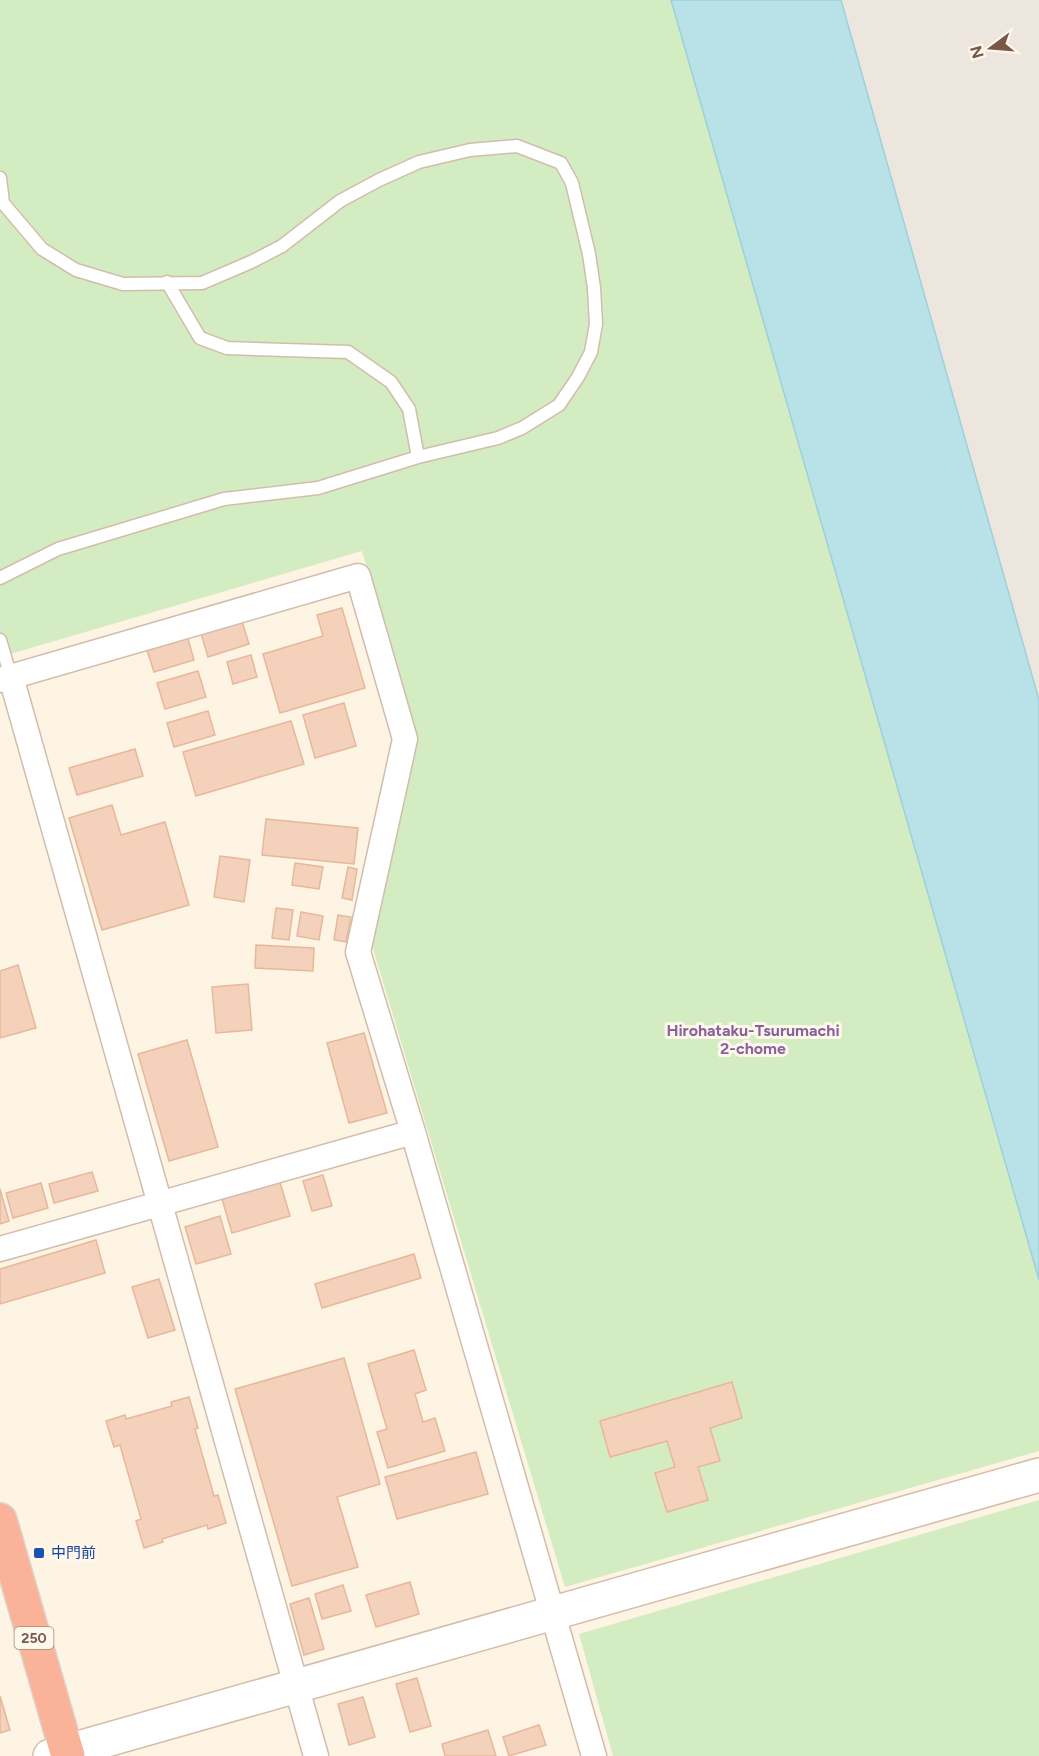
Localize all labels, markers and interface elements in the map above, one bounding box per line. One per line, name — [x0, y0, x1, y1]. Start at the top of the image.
north arrow — [961, 18, 1021, 78]
text: N — [966, 43, 988, 61]
district label: Hirohataku-Tsurumachi 2-chome — [666, 1021, 840, 1058]
place label: 中門前 — [51, 1544, 96, 1562]
marker: 中門前 — [32, 1546, 46, 1560]
road number: 250 — [15, 1627, 54, 1649]

